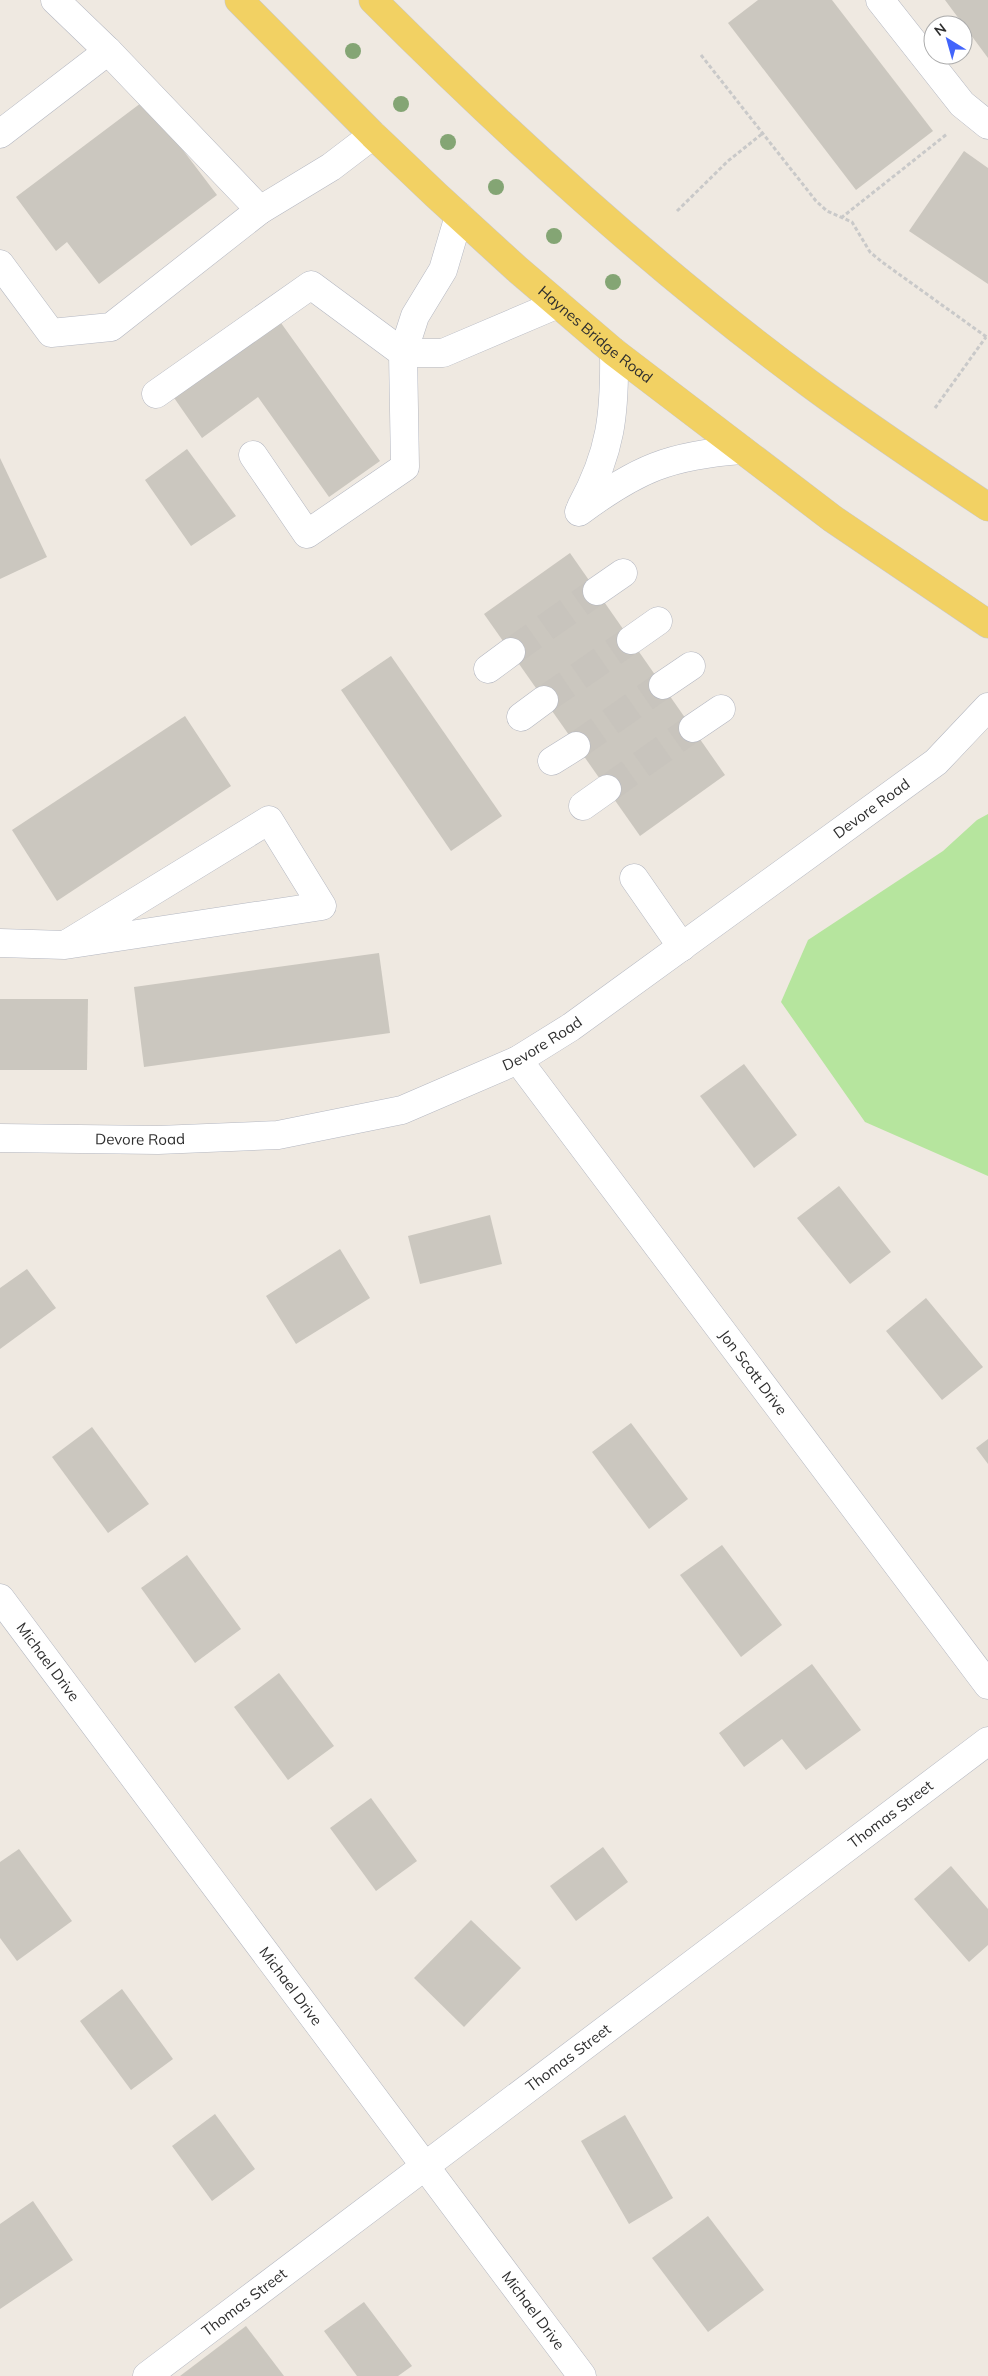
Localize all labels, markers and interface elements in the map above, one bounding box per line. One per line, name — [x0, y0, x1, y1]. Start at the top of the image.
north arrow — [923, 15, 973, 65]
text: N — [931, 19, 950, 40]
street label: Haynes Bridge Road — [534, 281, 657, 387]
street label: Devore Road — [829, 774, 913, 842]
street label: Devore Road — [499, 1012, 586, 1075]
street label: Devore Road — [95, 1129, 185, 1149]
street label: Jon Scott Drive — [715, 1326, 792, 1419]
street label: Michael Drive — [13, 1619, 84, 1705]
street label: Thomas Street — [844, 1776, 937, 1852]
street label: Michael Drive — [255, 1943, 327, 2029]
street label: Thomas Street — [522, 2019, 614, 2096]
street label: Thomas Street — [198, 2264, 290, 2340]
street label: Michael Drive — [498, 2267, 569, 2354]

